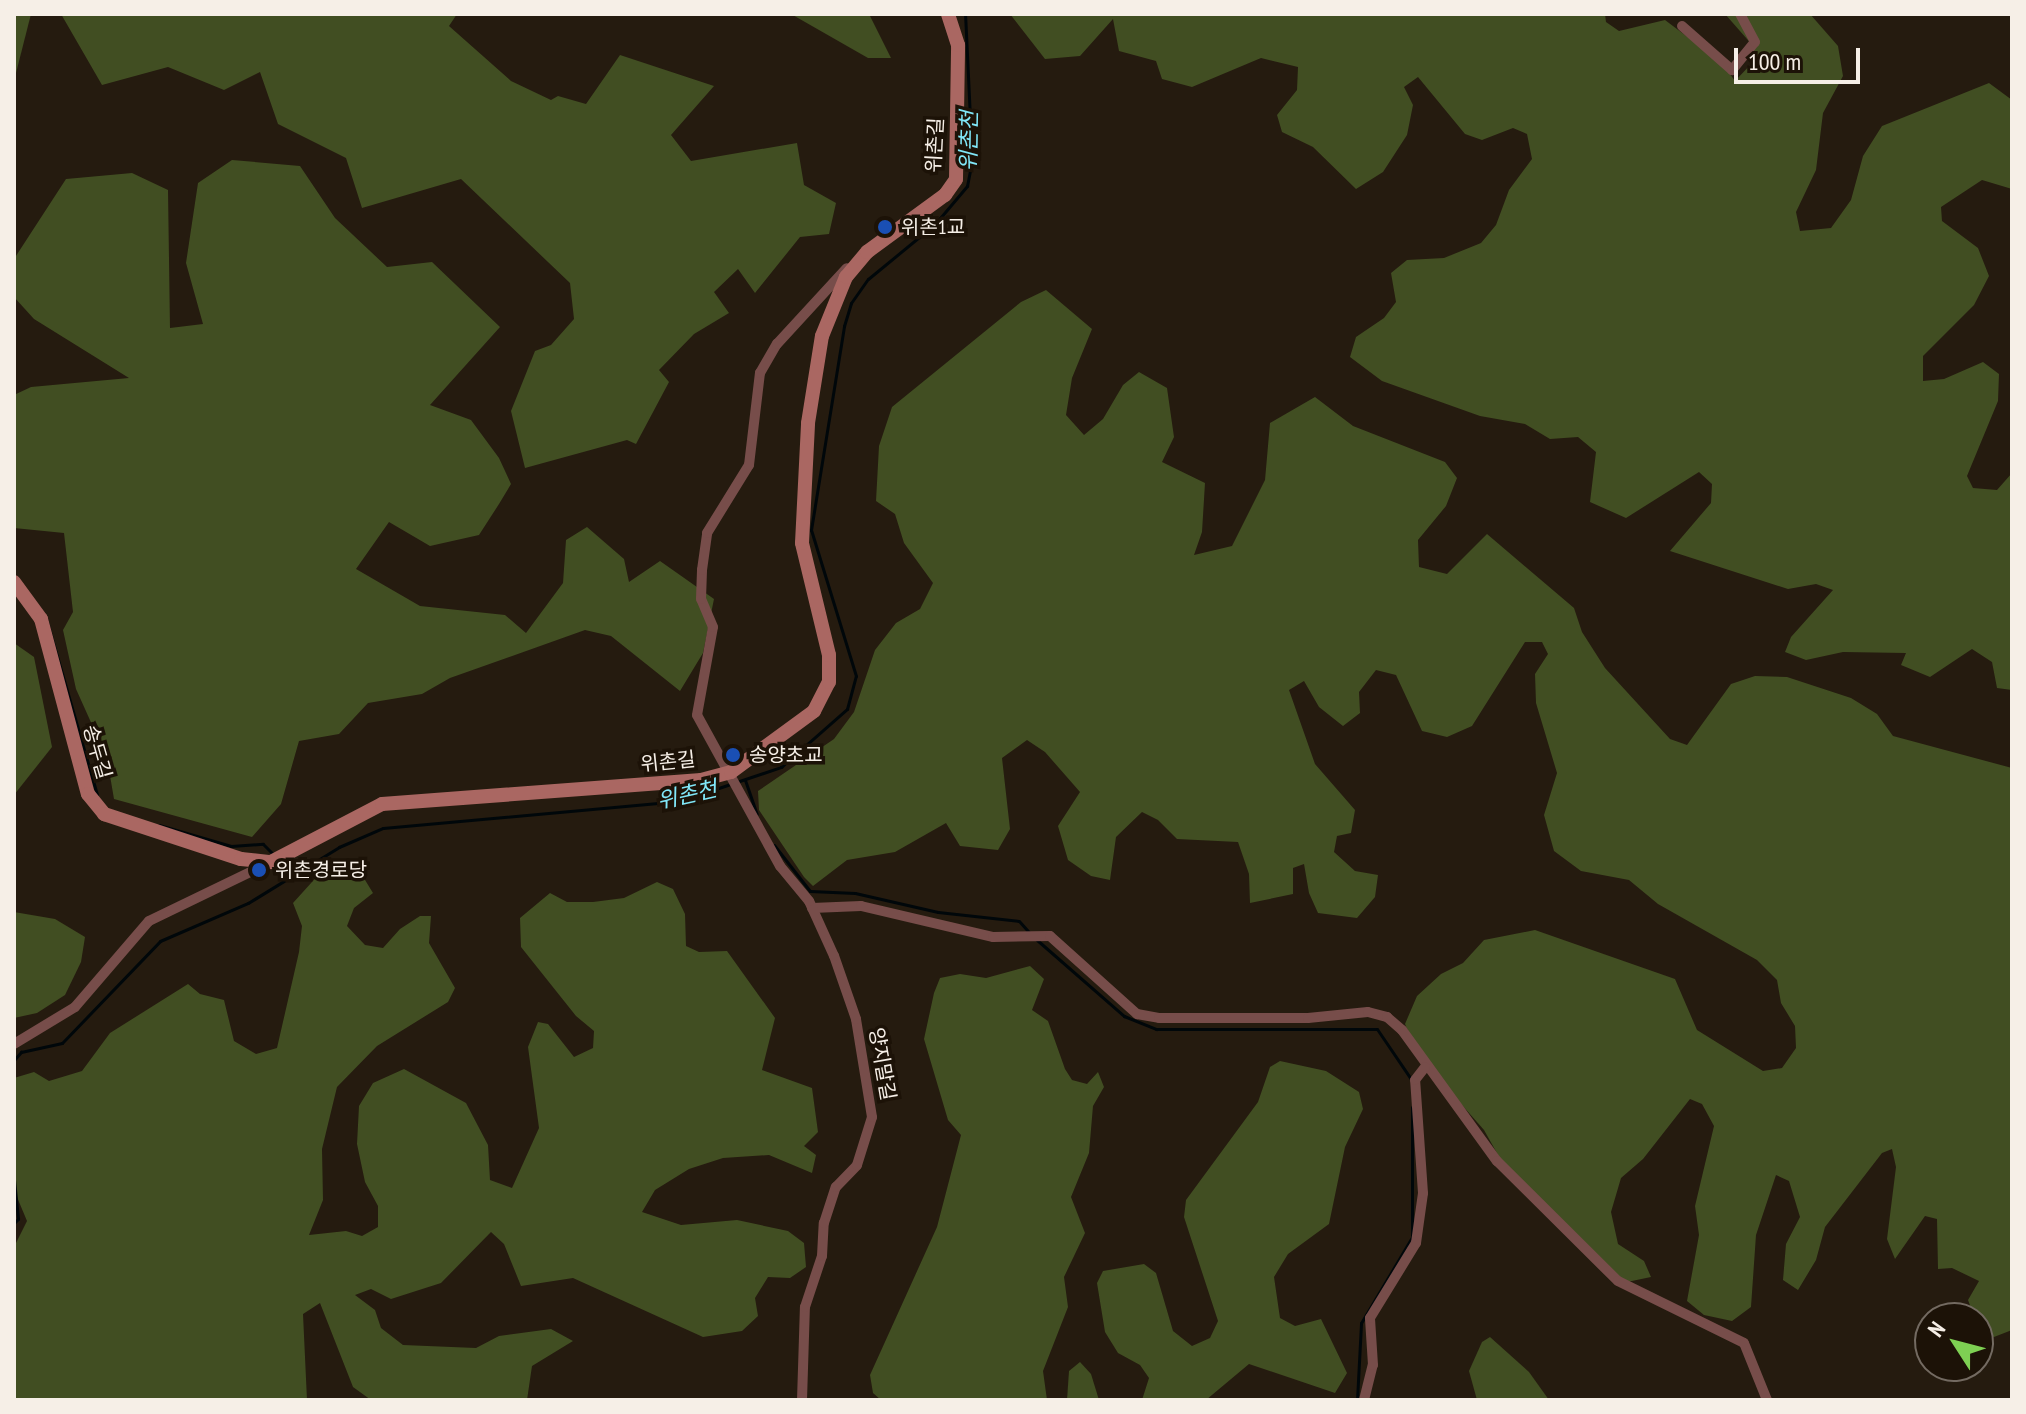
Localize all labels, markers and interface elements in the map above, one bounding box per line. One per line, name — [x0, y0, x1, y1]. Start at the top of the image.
scale bar — [1738, 32, 1864, 82]
text: 100 m — [1748, 46, 1801, 77]
water label: 위촌천 — [955, 110, 983, 172]
street label: 위촌길 — [922, 117, 948, 173]
place label: 위촌1교 — [901, 215, 965, 239]
marker: 위촌1교 — [876, 218, 894, 236]
street label: 송두길 — [78, 722, 116, 782]
place label: 송양초교 — [749, 743, 823, 767]
marker: 송양초교 — [724, 746, 742, 764]
street label: 위촌길 — [639, 747, 697, 777]
water label: 위촌천 — [654, 775, 720, 815]
place label: 위촌경로당 — [275, 858, 367, 882]
marker: 위촌경로당 — [250, 861, 268, 879]
street label: 양지말길 — [864, 1026, 900, 1102]
north arrow — [1914, 1302, 1994, 1382]
text: N — [1921, 1316, 1951, 1342]

